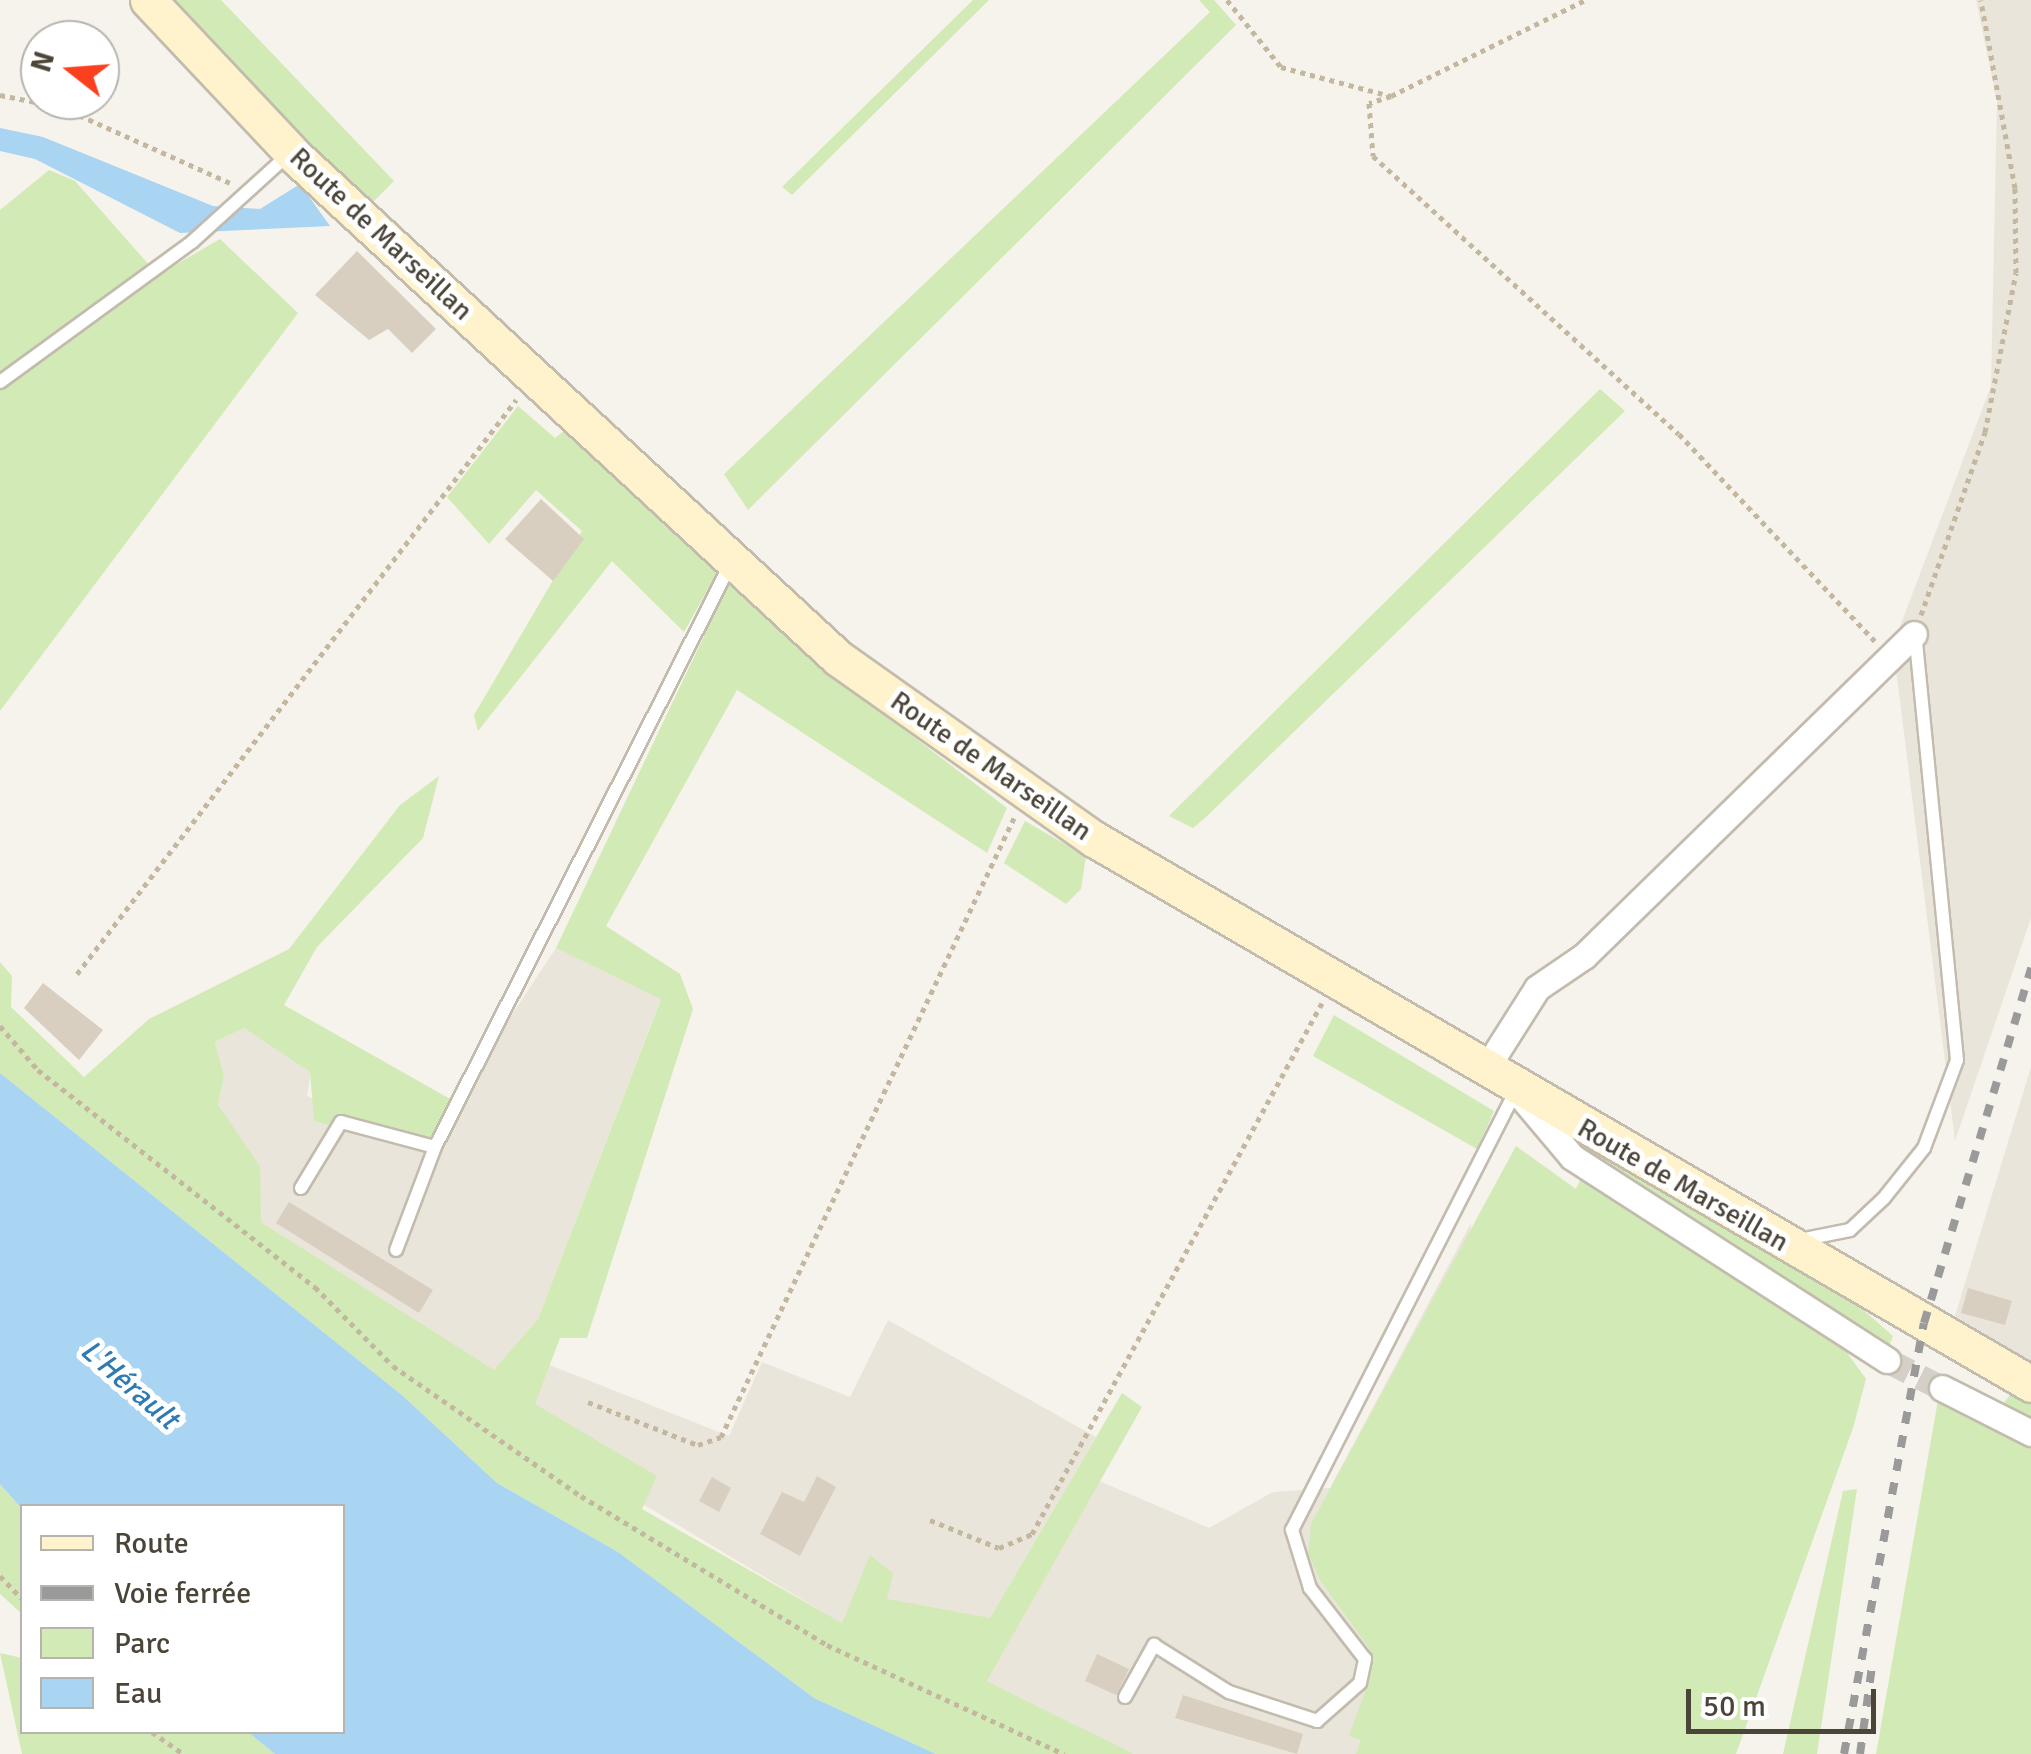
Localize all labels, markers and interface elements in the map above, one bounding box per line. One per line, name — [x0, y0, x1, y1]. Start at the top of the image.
north arrow — [20, 20, 120, 120]
text: N — [24, 48, 62, 76]
street label: Route de Marseillan — [283, 141, 479, 327]
street label: Route de Marseillan — [884, 684, 1098, 848]
street label: Route de Marseillan — [1572, 1111, 1794, 1259]
water label: L'Hérault — [73, 1333, 185, 1437]
legend — [20, 1504, 345, 1734]
text: Route — [114, 1525, 189, 1562]
text: Voie ferrée — [114, 1575, 251, 1612]
text: Parc — [114, 1625, 170, 1662]
scale bar — [1691, 1669, 1881, 1731]
text: Eau — [114, 1675, 162, 1712]
text: 50 m — [1703, 1688, 1766, 1725]

